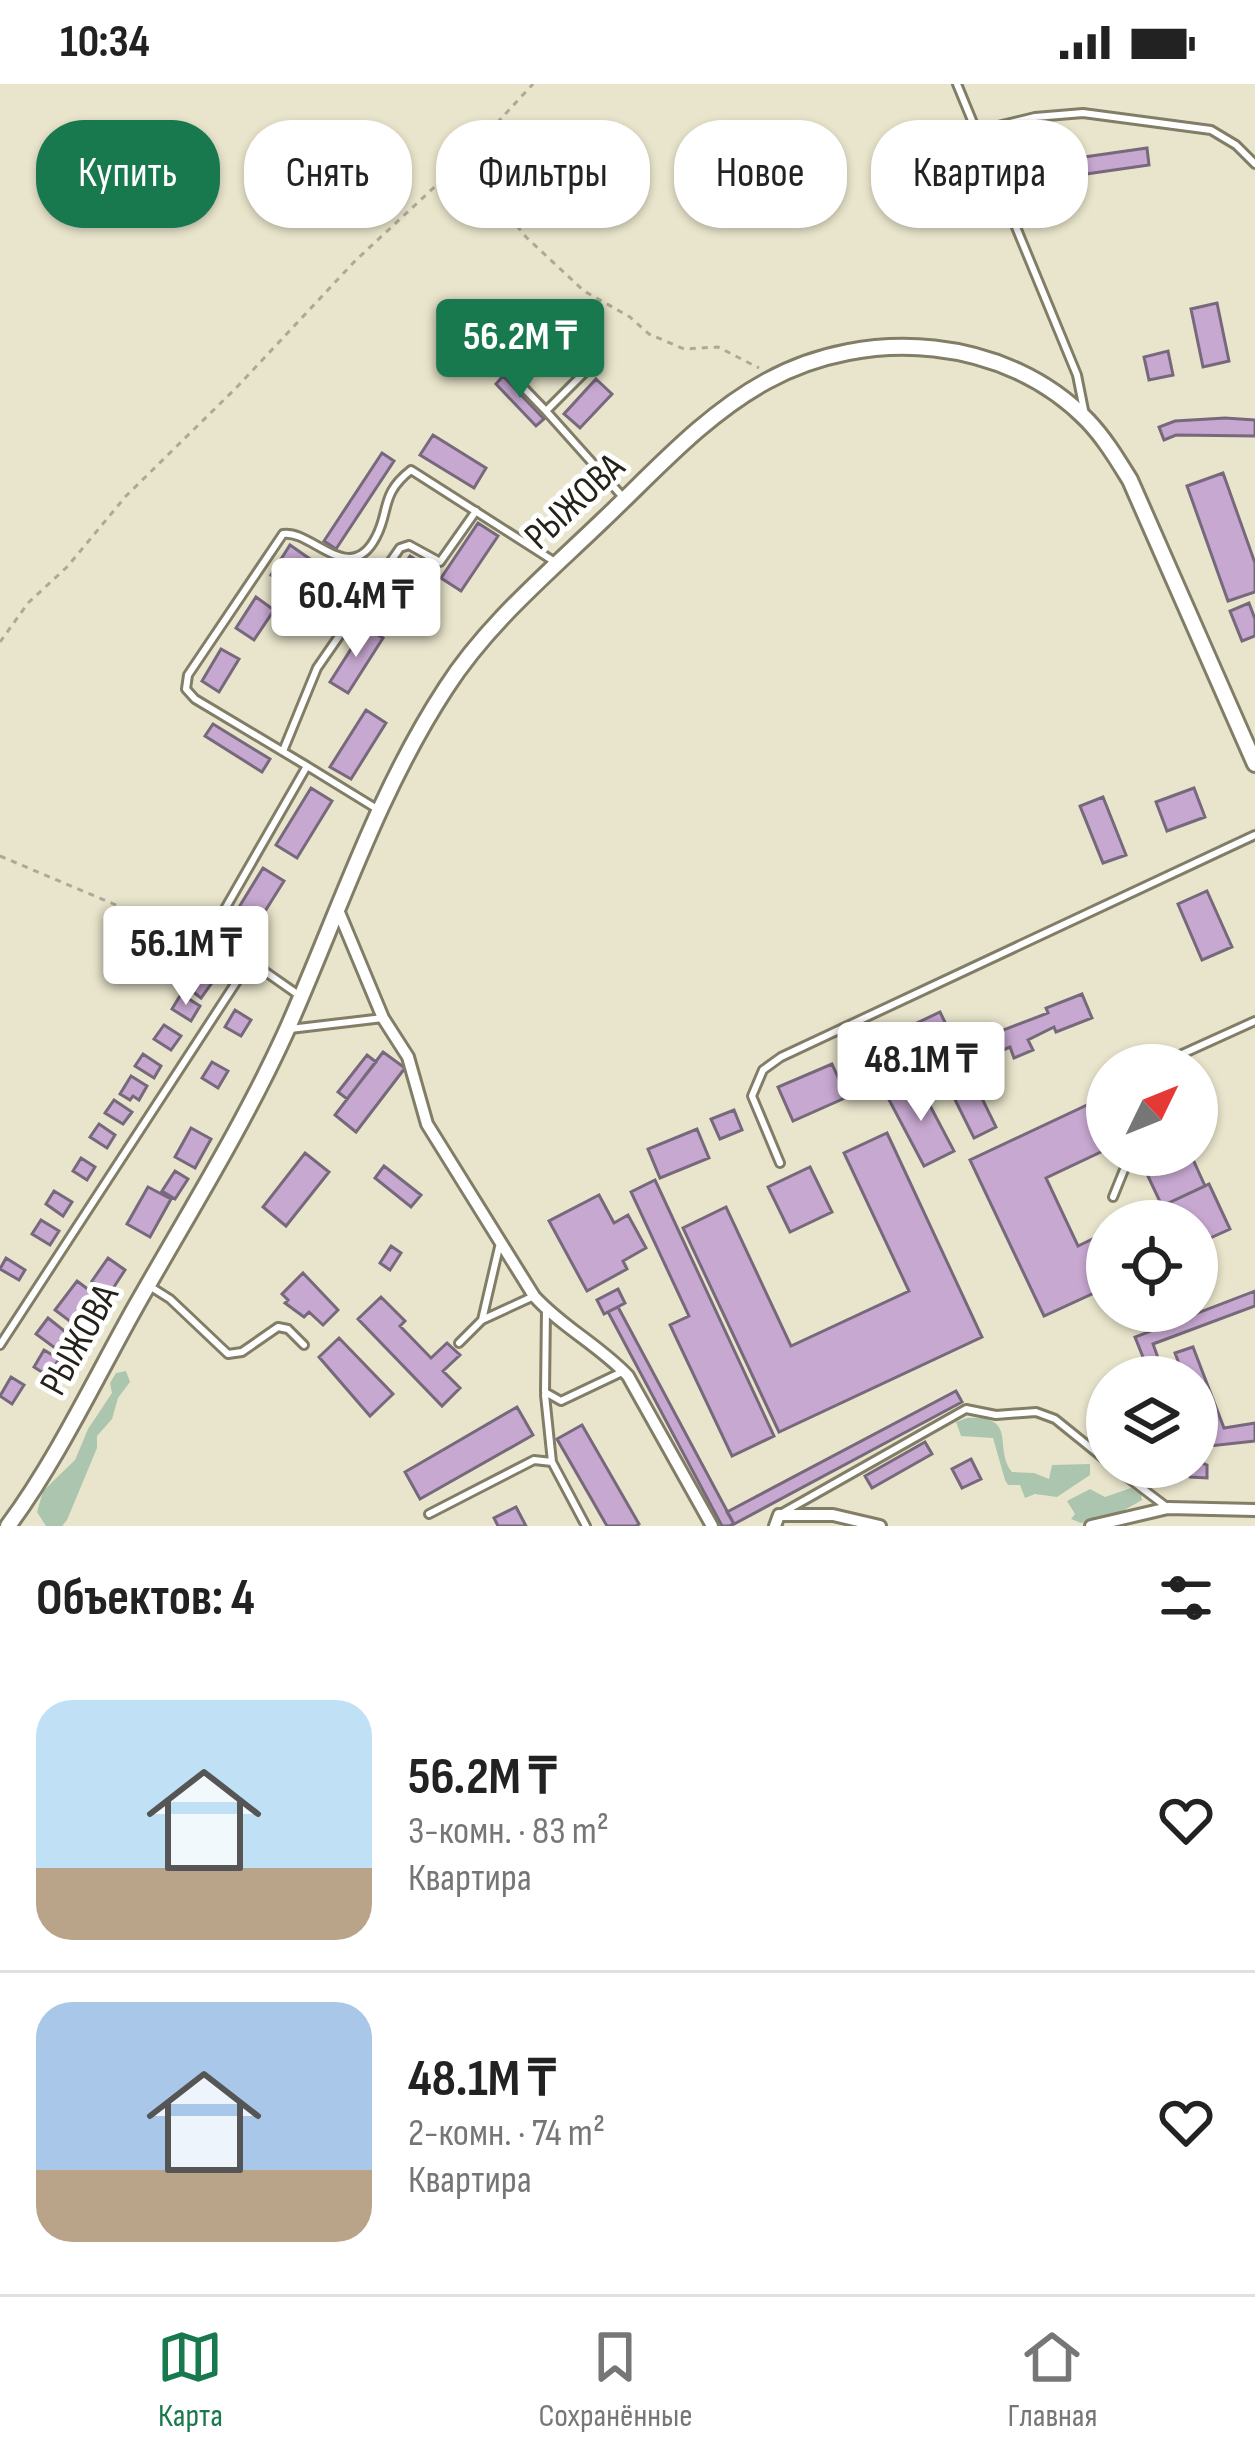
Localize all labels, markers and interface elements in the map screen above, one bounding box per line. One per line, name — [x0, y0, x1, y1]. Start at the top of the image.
text: 10:34 — [60, 15, 150, 70]
chip: Купить — [36, 120, 220, 228]
chip: Снять — [244, 120, 412, 228]
chip: Фильтры — [436, 120, 650, 228]
chip: Новое — [674, 120, 847, 228]
chip: Квартира — [871, 120, 1088, 228]
pin: 56.2M ₸ — [409, 299, 631, 401]
text: 56.2M ₸ — [463, 314, 577, 361]
street label: РЫЖОВА — [515, 444, 635, 560]
pin: 60.4M ₸ — [245, 558, 467, 660]
text: 60.4M ₸ — [298, 573, 414, 620]
pin: 56.1M ₸ — [75, 906, 297, 1008]
text: 56.1M ₸ — [130, 921, 242, 968]
pin: 48.1M ₸ — [810, 1022, 1032, 1124]
text: 48.1M ₸ — [865, 1037, 977, 1084]
north arrow — [1086, 1044, 1218, 1176]
map controls — [1086, 1044, 1218, 1488]
button: locate — [1086, 1200, 1218, 1332]
street label: РЫЖОВА — [30, 1276, 130, 1404]
button: layers — [1086, 1356, 1218, 1488]
icon: filters — [1153, 1565, 1219, 1631]
text: Объектов: 4 — [36, 1568, 255, 1629]
text: 56.2M ₸ — [408, 1747, 557, 1808]
icon: home — [132, 1748, 276, 1892]
icon: heart — [1153, 1787, 1219, 1853]
text: 3-комн. · 83 m² — [408, 1808, 609, 1855]
text: Квартира — [408, 1855, 532, 1902]
text: 48.1M ₸ — [408, 2049, 556, 2110]
icon: home — [132, 2050, 276, 2194]
icon: heart — [1153, 2089, 1219, 2155]
text: 2-комн. · 74 m² — [408, 2110, 605, 2157]
text: Квартира — [408, 2157, 532, 2204]
tab: Карта — [157, 2324, 223, 2436]
tab: Сохранённые — [538, 2324, 692, 2436]
tab: Главная — [1007, 2324, 1097, 2436]

